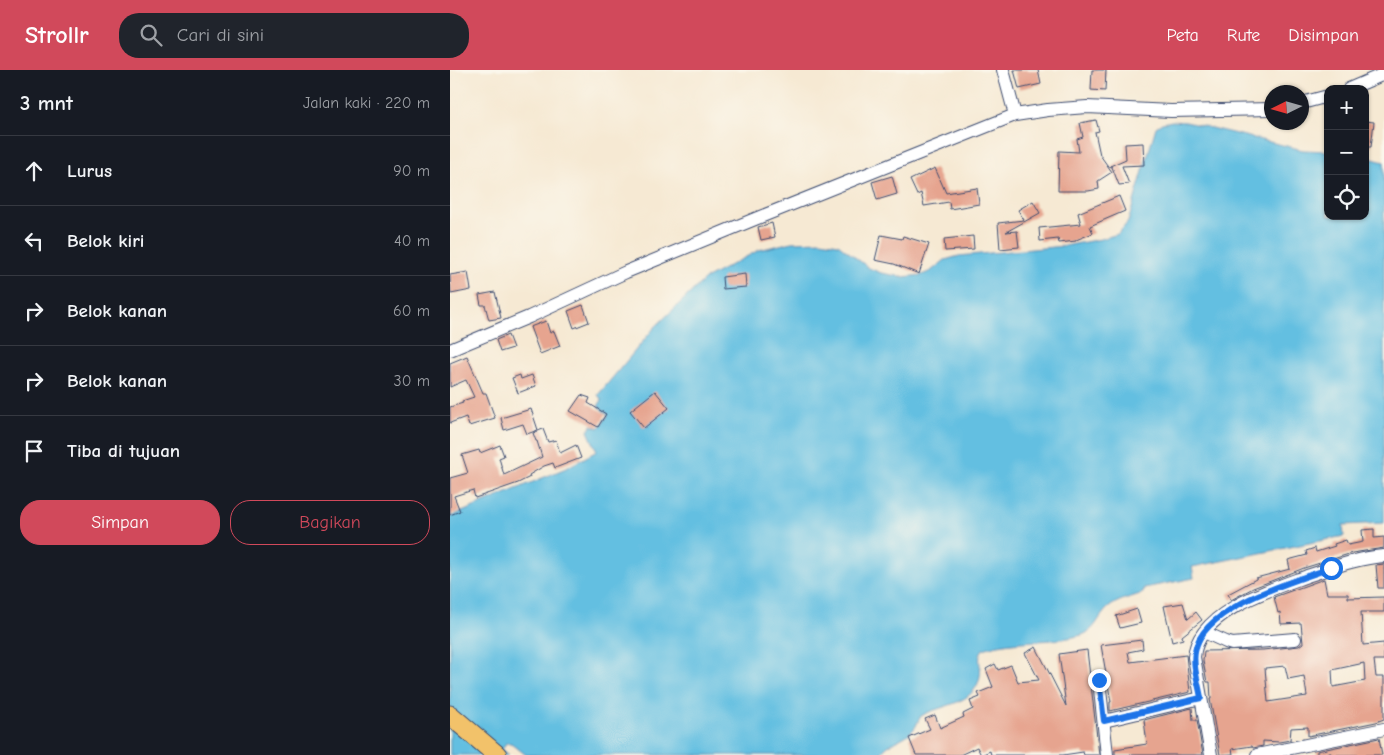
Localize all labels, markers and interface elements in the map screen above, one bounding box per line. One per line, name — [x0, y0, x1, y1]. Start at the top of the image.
search box — [119, 13, 469, 58]
text: Strollr — [25, 21, 89, 49]
icon: search — [137, 21, 165, 49]
text: Cari di sini — [177, 24, 264, 46]
text: Peta — [1166, 25, 1199, 46]
text: Rute — [1227, 25, 1260, 46]
text: Disimpan — [1288, 25, 1359, 46]
north arrow — [1264, 85, 1309, 130]
map controls — [1324, 85, 1369, 220]
button: + — [1324, 85, 1369, 130]
text: 3 mnt — [20, 91, 73, 115]
text: Jalan kaki · 220 m — [303, 94, 430, 112]
button: − — [1324, 130, 1369, 175]
icon: ahead — [20, 157, 48, 185]
text: Lurus — [67, 160, 112, 182]
text: 90 m — [393, 162, 430, 180]
button: locate — [1324, 175, 1369, 220]
icon: left — [20, 227, 48, 255]
text: Belok kiri — [67, 230, 144, 252]
text: 40 m — [394, 232, 430, 250]
icon: right — [20, 297, 48, 325]
text: Belok kanan — [67, 300, 167, 322]
text: 60 m — [393, 302, 430, 320]
icon: right — [20, 367, 48, 395]
text: Belok kanan — [67, 370, 167, 392]
text: 30 m — [394, 372, 430, 390]
icon: arrive — [20, 437, 48, 465]
text: Tiba di tujuan — [67, 440, 180, 462]
button: Simpan — [20, 500, 220, 545]
button: Bagikan — [230, 500, 430, 545]
route start — [1320, 557, 1343, 580]
route end — [1088, 669, 1111, 692]

